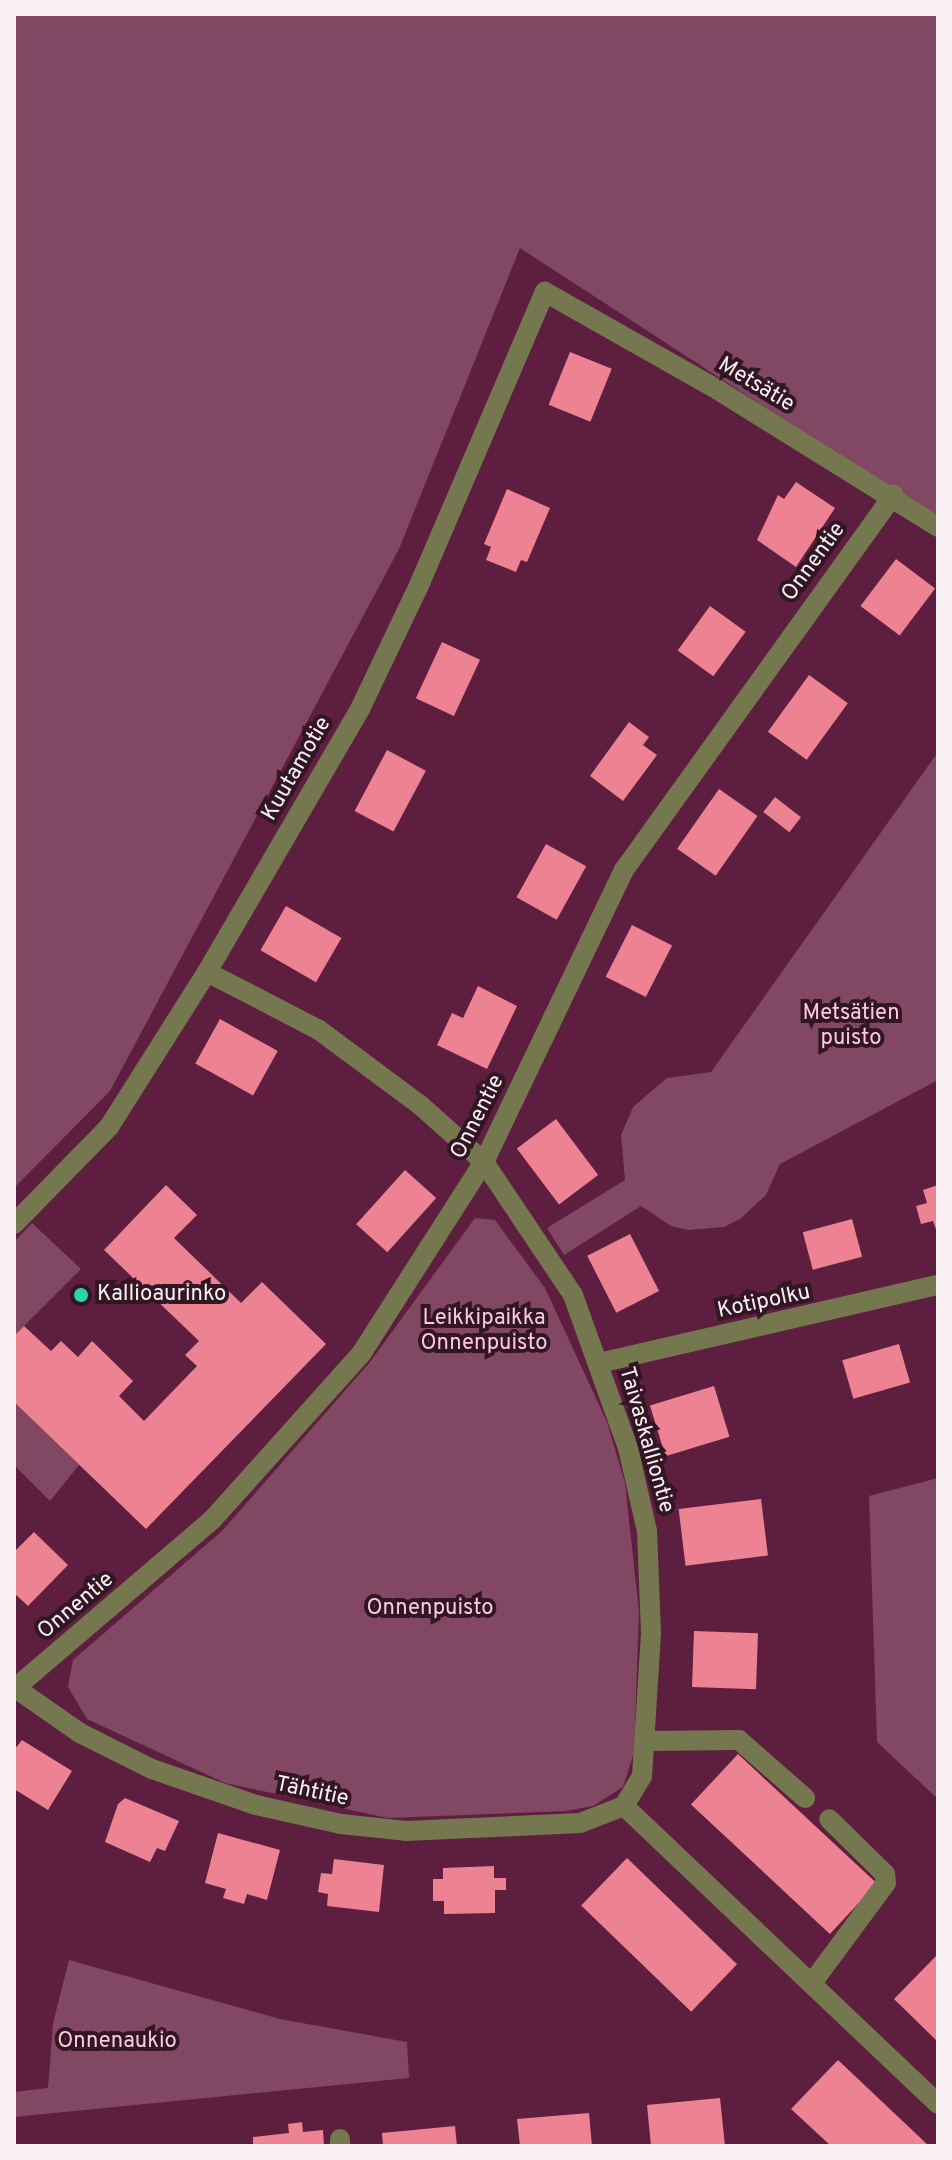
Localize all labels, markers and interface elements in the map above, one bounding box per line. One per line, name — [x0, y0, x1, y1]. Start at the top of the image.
street label: Metsätie — [713, 352, 799, 418]
street label: Onnentie — [777, 517, 851, 607]
street label: Kuutamotie — [257, 712, 337, 826]
park label: Metsätien puisto — [802, 1000, 900, 1052]
street label: Onnentie — [446, 1070, 510, 1164]
street label: Kotipolku — [715, 1279, 813, 1325]
place label: Kallioaurinko — [97, 1282, 226, 1308]
marker: Kallioaurinko — [72, 1286, 90, 1304]
park label: Leikkipaikka Onnenpuisto — [420, 1305, 548, 1356]
street label: Taivaskalliontie — [613, 1364, 679, 1516]
street label: Onnentie — [33, 1567, 119, 1645]
park label: Onnenpuisto — [366, 1596, 494, 1622]
street label: Tähtitie — [273, 1771, 351, 1813]
park label: Onnenaukio — [57, 2029, 177, 2055]

